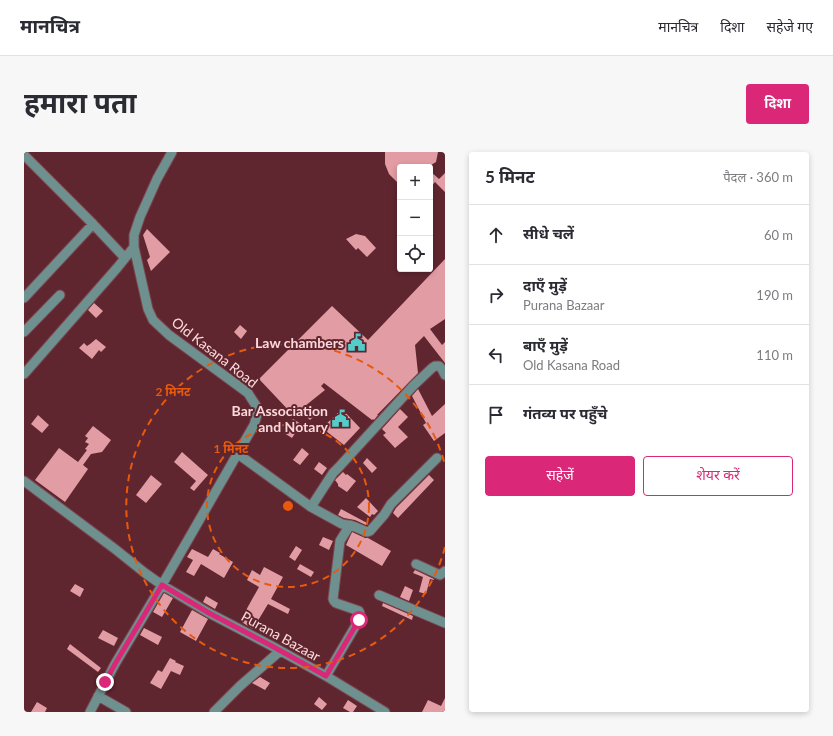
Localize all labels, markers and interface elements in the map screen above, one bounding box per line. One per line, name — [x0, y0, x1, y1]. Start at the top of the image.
text: मानचित्र — [20, 14, 80, 37]
text: मानचित्र — [658, 18, 698, 35]
text: दिशा — [720, 18, 745, 35]
text: सहेजे गए — [767, 18, 813, 35]
button: दिशा — [746, 84, 809, 124]
text: हमारा पता — [24, 85, 137, 119]
map controls — [397, 164, 433, 272]
button: + — [397, 164, 433, 200]
text: 5 मिनट — [485, 166, 535, 187]
text: पैदल · 360 m — [723, 169, 793, 185]
button: − — [397, 200, 433, 236]
icon: ahead — [485, 224, 507, 246]
text: सीधे चलें — [523, 224, 574, 242]
text: 60 m — [764, 227, 793, 243]
button: locate — [397, 236, 433, 272]
text: दाएँ मुड़ें — [523, 276, 567, 294]
icon: right — [485, 284, 507, 306]
text: 190 m — [756, 287, 793, 303]
text: Purana Bazaar — [523, 297, 604, 313]
street label: Old Kasana Road — [169, 313, 261, 391]
public building icon: Law chambers — [347, 332, 367, 352]
place label: Law chambers — [255, 334, 344, 351]
text: बाएँ मुड़ें — [523, 336, 568, 354]
icon: left — [485, 344, 507, 366]
text: 110 m — [756, 347, 793, 363]
text: Old Kasana Road — [523, 357, 620, 373]
text: 2 मिनट — [155, 384, 191, 399]
place label: Bar Association and Notary — [232, 402, 329, 435]
icon: arrive — [485, 404, 507, 426]
text: गंतव्य पर पहुँचे — [523, 404, 607, 422]
public building icon: Bar Association and Notary — [331, 408, 351, 428]
text: 1 मिनट — [213, 441, 249, 456]
button: सहेजें — [485, 456, 635, 496]
button: शेयर करें — [643, 456, 793, 496]
centre of rings — [281, 499, 295, 513]
street label: Purana Bazaar — [239, 607, 323, 665]
route start — [350, 611, 368, 629]
route end — [96, 673, 114, 691]

